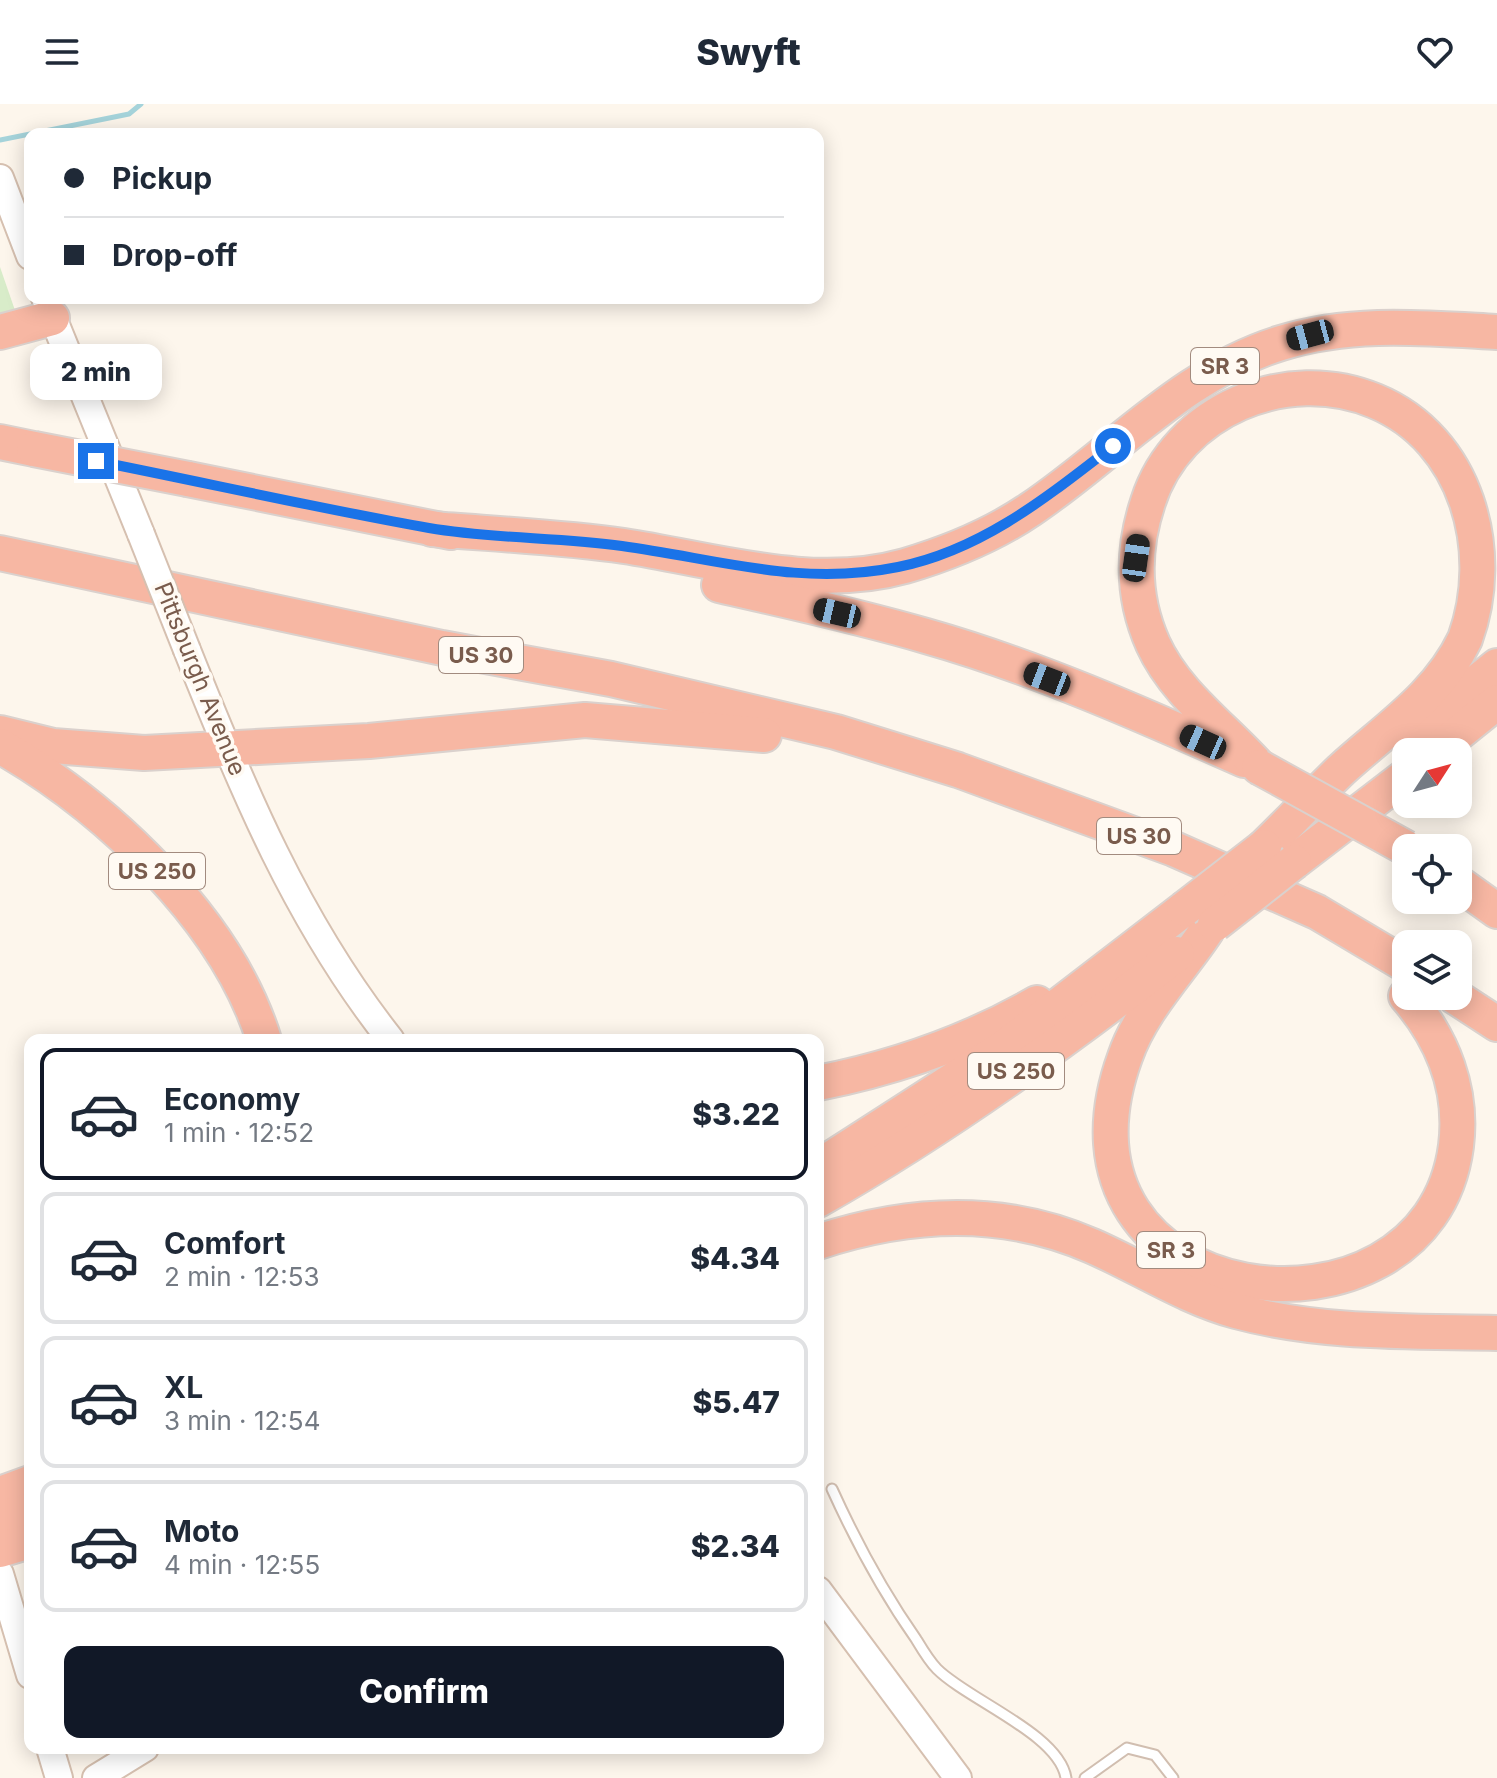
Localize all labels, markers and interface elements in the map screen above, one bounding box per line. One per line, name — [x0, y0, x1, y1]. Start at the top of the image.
icon: menu — [40, 30, 84, 74]
text: Swyft — [696, 30, 801, 74]
icon: heart — [1413, 30, 1457, 74]
text: Pickup — [112, 160, 212, 196]
text: Drop-off — [112, 237, 238, 273]
car — [1284, 317, 1336, 353]
callout: 2 min — [30, 345, 162, 401]
road number: SR 3 — [1191, 348, 1259, 384]
text: 2 min — [61, 356, 131, 387]
route start — [1095, 428, 1131, 464]
route end — [78, 443, 114, 479]
car — [1121, 533, 1151, 583]
street label: Pittsburgh Avenue — [148, 578, 253, 780]
car — [811, 596, 863, 630]
road number: US 30 — [439, 637, 523, 673]
car — [1020, 659, 1074, 699]
car — [1176, 721, 1230, 763]
north arrow — [1392, 738, 1472, 818]
map controls — [1392, 738, 1472, 1010]
road number: US 30 — [1097, 818, 1181, 854]
button: locate — [1392, 834, 1472, 914]
road number: US 250 — [109, 853, 205, 889]
button: layers — [1392, 930, 1472, 1010]
road number: US 250 — [968, 1053, 1064, 1089]
icon: car — [68, 1078, 140, 1150]
text: Economy — [164, 1081, 300, 1117]
text: $3.22 — [692, 1096, 780, 1132]
text: 1 min · 12:52 — [164, 1117, 314, 1148]
icon: car — [68, 1222, 140, 1294]
text: Comfort — [164, 1225, 285, 1261]
road number: SR 3 — [1137, 1232, 1205, 1268]
text: $4.34 — [690, 1240, 780, 1276]
text: 2 min · 12:53 — [164, 1261, 320, 1292]
icon: car — [68, 1366, 140, 1438]
text: XL — [164, 1369, 203, 1405]
text: $5.47 — [692, 1384, 780, 1420]
text: 3 min · 12:54 — [164, 1405, 320, 1436]
icon: car — [68, 1510, 140, 1582]
text: Moto — [164, 1513, 239, 1549]
text: $2.34 — [691, 1528, 780, 1564]
text: 4 min · 12:55 — [164, 1549, 320, 1580]
button: Confirm — [64, 1646, 784, 1738]

